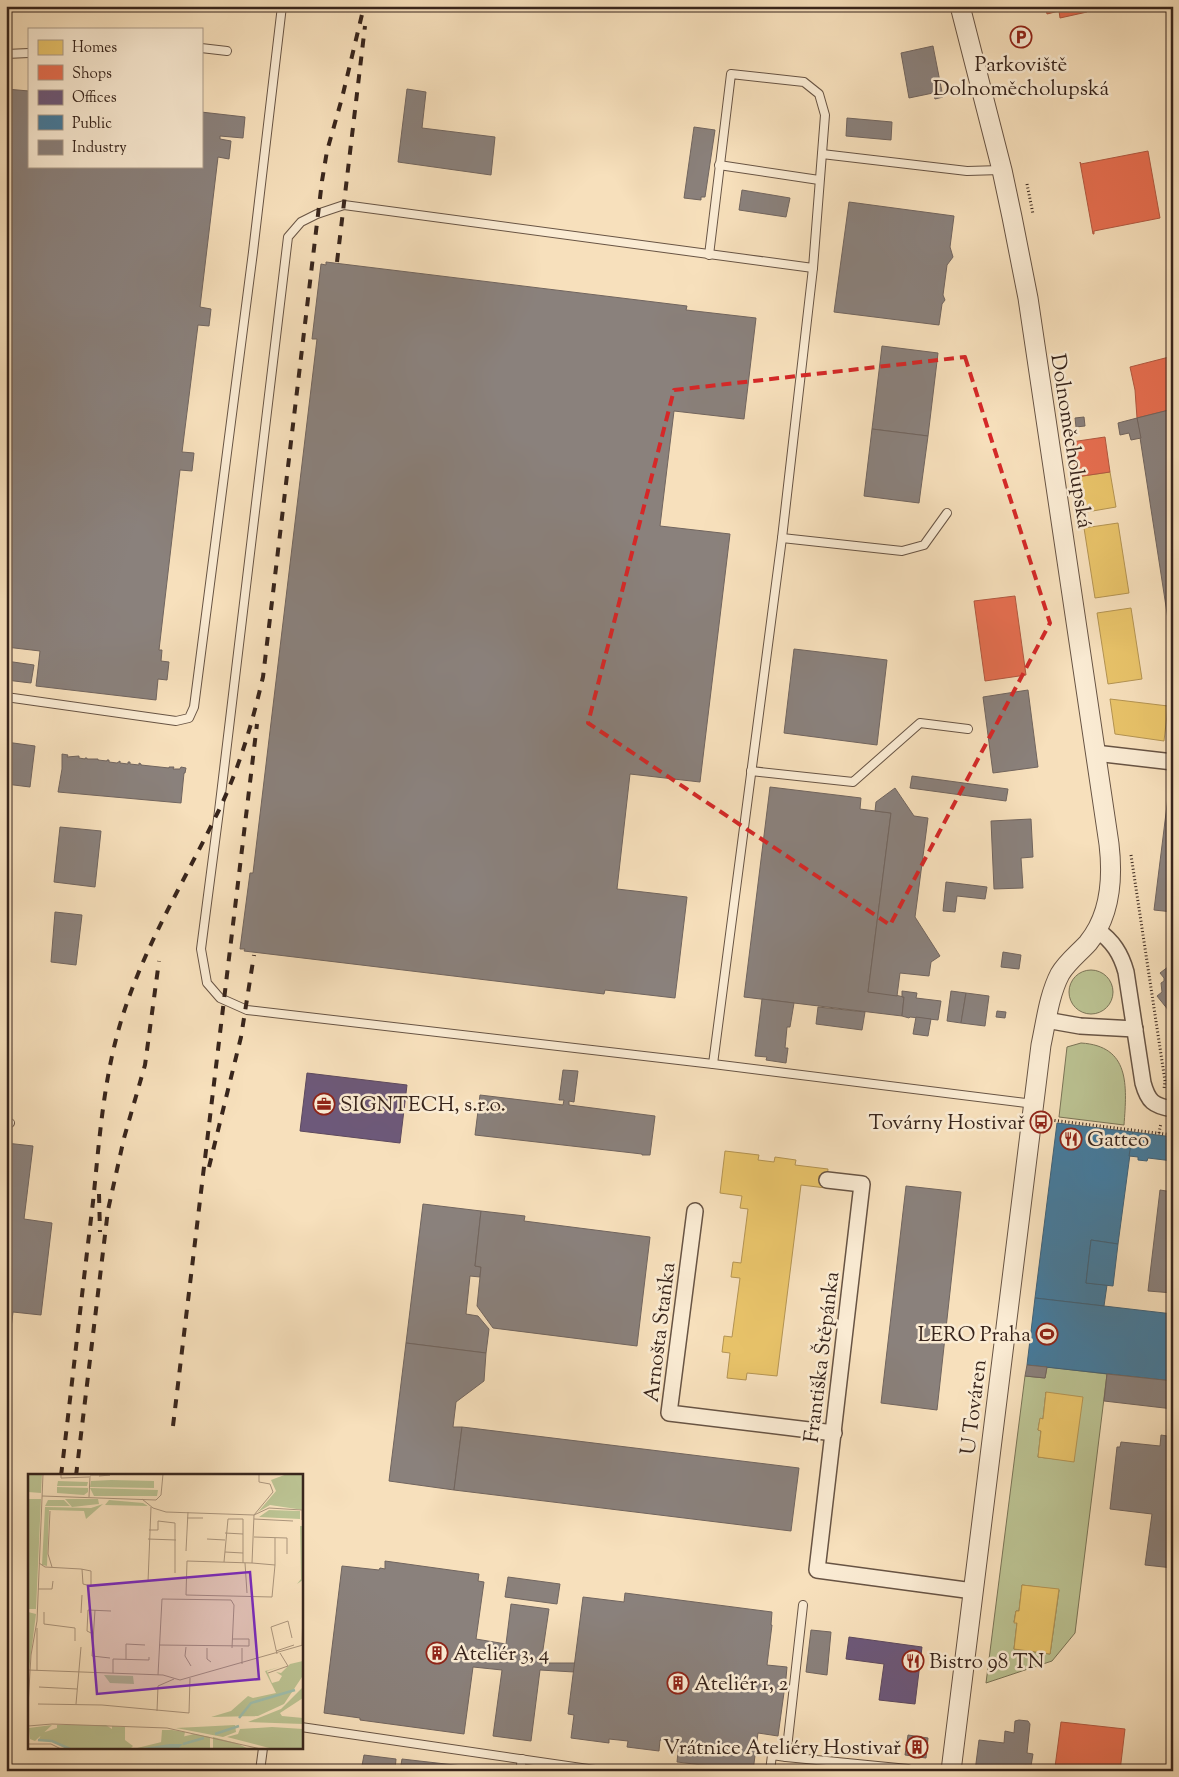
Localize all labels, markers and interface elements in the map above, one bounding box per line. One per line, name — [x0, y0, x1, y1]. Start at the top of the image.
parking icon: Parkoviště Dolnoměcholupská — [1009, 25, 1033, 49]
legend — [28, 28, 202, 168]
text: Homes — [72, 38, 117, 59]
place label: Parkoviště Dolnoměcholupská — [933, 51, 1109, 105]
text: Shops — [72, 64, 112, 85]
text: Offices — [72, 88, 117, 109]
text: Public — [72, 114, 112, 135]
text: Industry — [72, 138, 127, 159]
street label: Dolnoměcholupská — [1041, 352, 1099, 531]
place label: SIGNTECH, s.r.o. — [340, 1091, 506, 1121]
office icon: SIGNTECH, s.r.o. — [312, 1092, 336, 1116]
place label: Továrny Hostivař — [869, 1109, 1025, 1139]
bus stop icon: Továrny Hostivař — [1029, 1110, 1053, 1134]
place label: Gatteo — [1087, 1126, 1149, 1156]
restaurant icon: Gatteo — [1059, 1127, 1083, 1151]
street label: Arnošta Staňka — [638, 1260, 684, 1404]
street label: Františka Štěpánka — [798, 1270, 848, 1445]
place label: LERO Praha — [918, 1321, 1031, 1351]
sports icon: LERO Praha — [1035, 1322, 1059, 1346]
street label: U Továren — [954, 1358, 996, 1457]
inset map — [28, 1474, 302, 1750]
place label: Ateliér 3, 4 — [453, 1640, 549, 1670]
building icon: Ateliér 3, 4 — [425, 1641, 449, 1665]
place label: Bistro 98 TN — [929, 1648, 1044, 1678]
restaurant icon: Bistro 98 TN — [901, 1649, 925, 1673]
place label: Ateliér 1, 2 — [694, 1670, 788, 1700]
building icon: Ateliér 1, 2 — [666, 1671, 690, 1695]
place label: Vrátnice Ateliéry Hostivař — [663, 1734, 901, 1764]
building icon: Vrátnice Ateliéry Hostivař — [905, 1735, 929, 1759]

